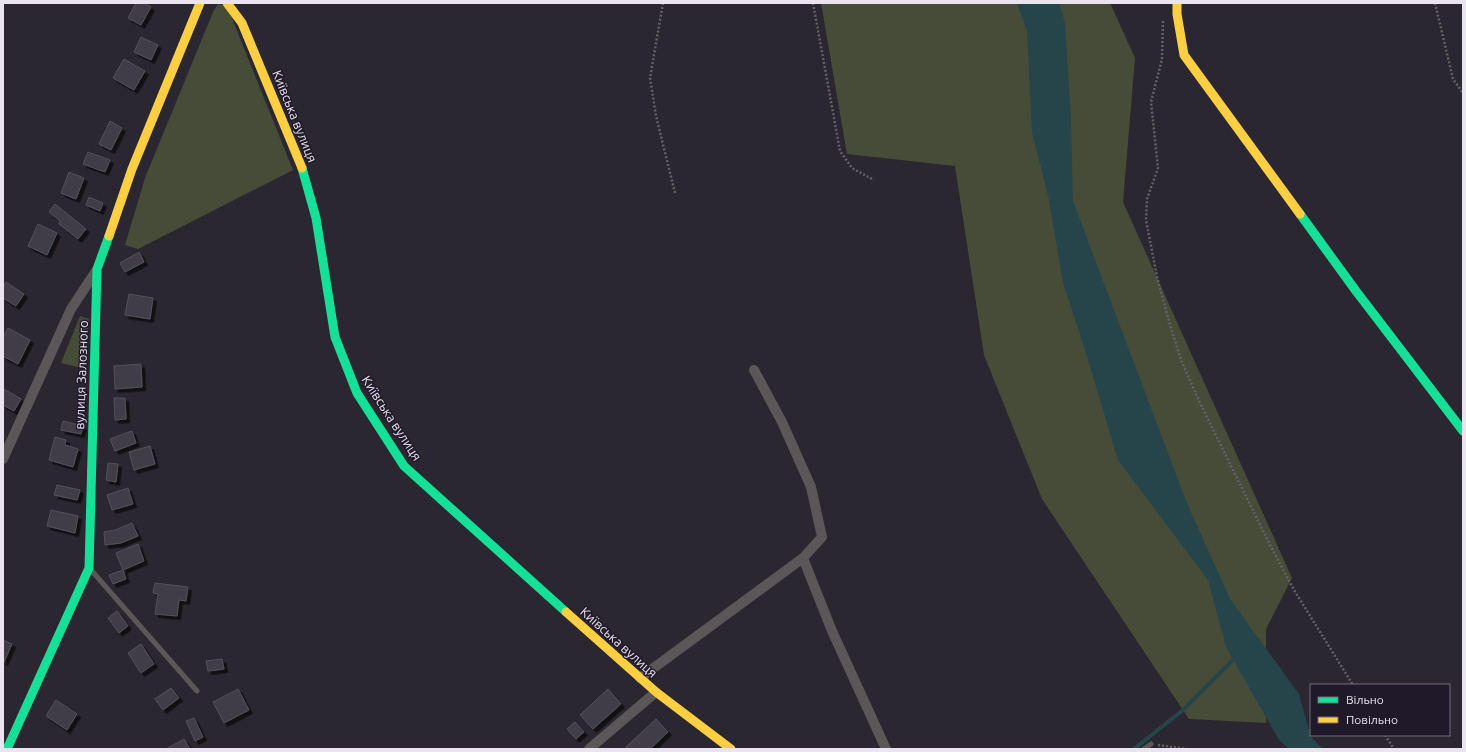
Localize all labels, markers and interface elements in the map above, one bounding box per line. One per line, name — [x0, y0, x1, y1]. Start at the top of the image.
street label: Київська вулиця — [270, 68, 320, 164]
street label: вулиця Залозного — [72, 320, 90, 430]
street label: Київська вулиця — [359, 373, 425, 463]
street label: Київська вулиця — [578, 604, 660, 680]
legend — [1310, 684, 1450, 736]
text: Вільно — [1346, 693, 1384, 706]
text: Повільно — [1346, 713, 1398, 726]

